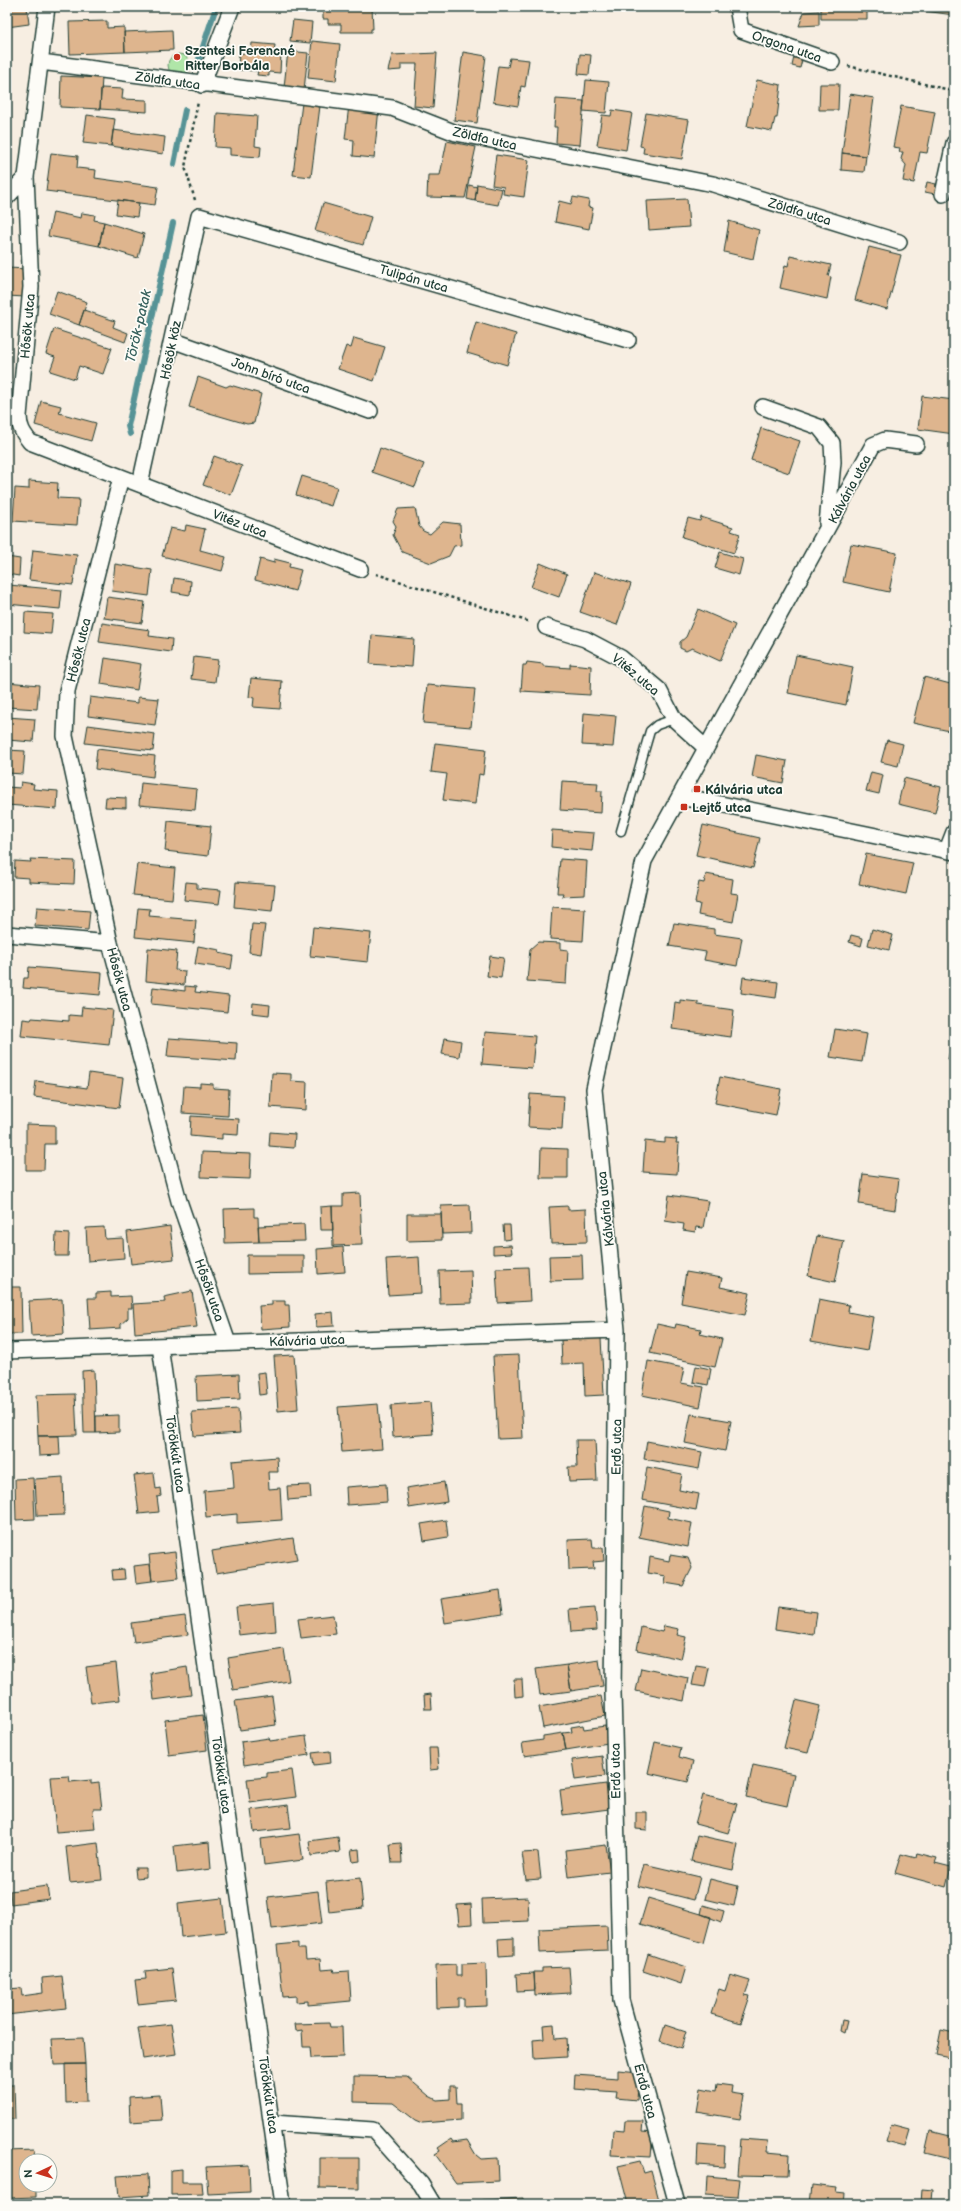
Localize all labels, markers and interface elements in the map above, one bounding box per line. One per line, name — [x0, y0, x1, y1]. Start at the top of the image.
street label: Orgona utca — [750, 28, 824, 66]
place label: Szentesi Ferencné Ritter Borbála — [185, 43, 295, 74]
marker: Szentesi Ferencné Ritter Borbála — [172, 52, 182, 62]
street label: Zöldfa utca — [134, 68, 201, 93]
street label: Zöldfa utca — [450, 124, 518, 154]
street label: Zöldfa utca — [765, 195, 833, 229]
street label: Tulipán utca — [377, 262, 450, 296]
water label: Török-patak — [122, 287, 155, 364]
street label: Hősök utca — [17, 293, 39, 359]
street label: Hősök köz — [157, 318, 185, 381]
street label: John bíró utca — [229, 354, 312, 398]
street label: Kálvária utca — [825, 452, 875, 527]
street label: Vitéz utca — [210, 506, 269, 542]
street label: Hősök utca — [63, 617, 95, 684]
street label: Vitéz utca — [608, 650, 662, 699]
place label: Kálvária utca — [705, 782, 783, 798]
marker: Kálvária utca — [692, 784, 702, 794]
place label: Lejtő utca — [692, 800, 751, 816]
marker: Lejtő utca — [679, 802, 689, 812]
street label: Hősök utca — [103, 946, 135, 1013]
street label: Kálvária utca — [594, 1170, 618, 1247]
street label: Hősök utca — [191, 1257, 227, 1324]
street label: Kálvária utca — [269, 1332, 345, 1350]
street label: Törökkút utca — [162, 1414, 188, 1494]
street label: Erdő utca — [609, 1419, 625, 1475]
street label: Törökkút utca — [208, 1735, 234, 1815]
street label: Erdő utca — [608, 1743, 624, 1799]
street label: Törökkút utca — [255, 2055, 281, 2135]
street label: Erdő utca — [630, 2062, 660, 2121]
north arrow — [18, 2153, 58, 2193]
text: N — [22, 2169, 35, 2178]

